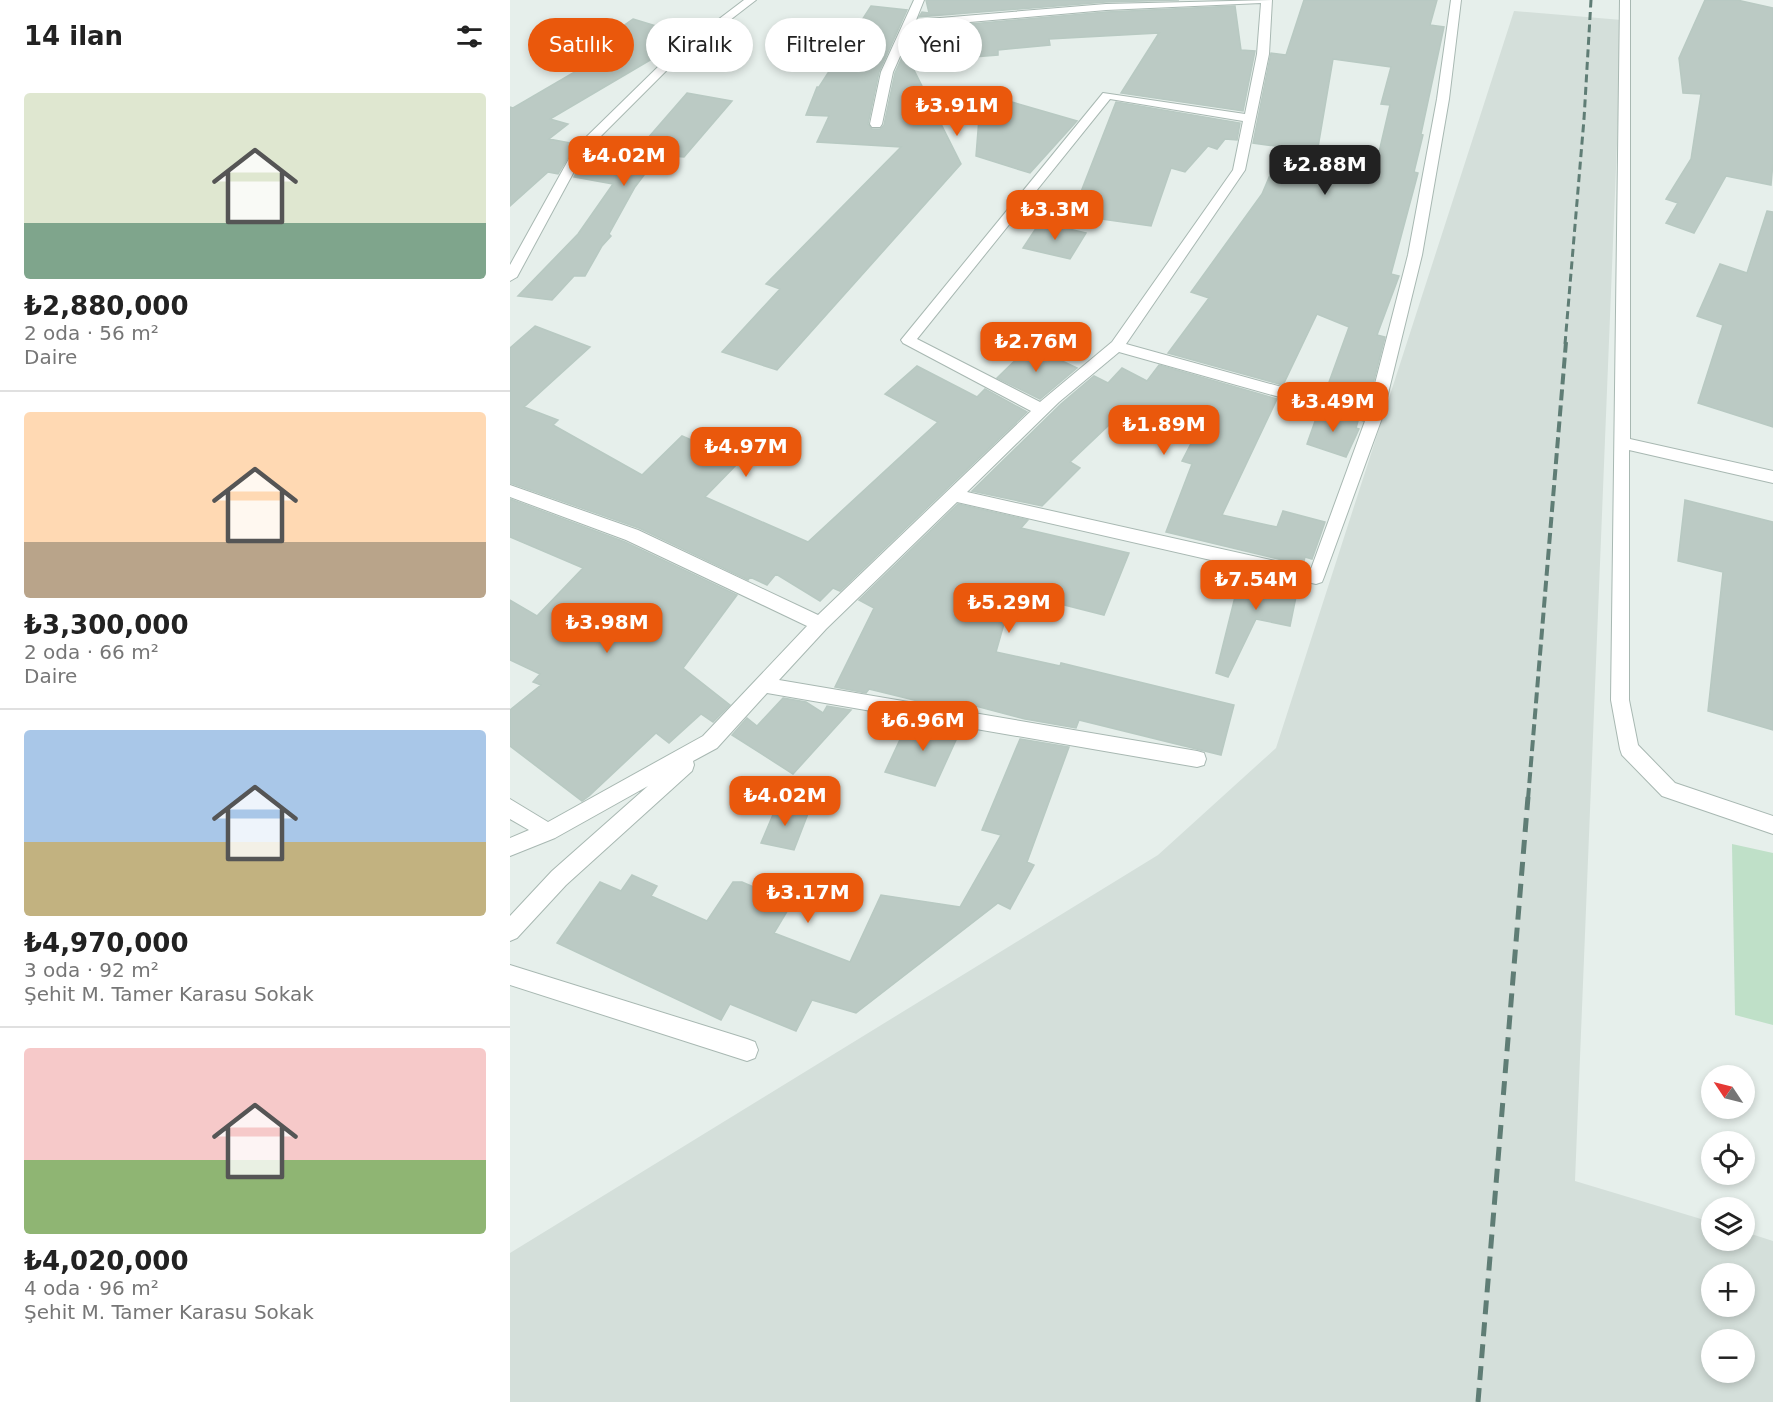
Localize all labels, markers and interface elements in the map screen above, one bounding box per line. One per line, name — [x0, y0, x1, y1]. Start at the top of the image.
chip: Satılık — [528, 18, 634, 72]
chip: Kiralık — [646, 18, 753, 72]
chip: Filtreler — [765, 18, 886, 72]
chip: Yeni — [898, 18, 982, 72]
icon: filters — [453, 20, 486, 53]
text: 14 ilan — [24, 21, 123, 51]
pin: ₺3.91M — [908, 86, 1006, 137]
text: ₺3.91M — [915, 93, 999, 117]
icon: home — [201, 132, 309, 240]
pin: ₺4.02M — [575, 136, 673, 187]
text: ₺4.02M — [582, 143, 666, 167]
pin: ₺2.88M — [1276, 145, 1374, 196]
text: ₺2.88M — [1283, 152, 1367, 176]
pin: ₺3.3M — [1013, 190, 1097, 241]
text: ₺3.3M — [1020, 197, 1090, 221]
text: ₺2,880,000 — [24, 291, 188, 321]
text: 2 oda · 56 m² — [24, 321, 159, 345]
pin: ₺2.76M — [987, 322, 1085, 373]
text: ₺2.76M — [994, 329, 1078, 353]
text: Daire — [24, 345, 77, 369]
pin: ₺3.49M — [1284, 382, 1382, 433]
text: ₺3.49M — [1291, 389, 1375, 413]
pin: ₺1.89M — [1115, 405, 1213, 456]
text: ₺1.89M — [1122, 412, 1206, 436]
pin: ₺4.97M — [697, 427, 795, 478]
text: ₺4.97M — [704, 434, 788, 458]
icon: home — [201, 451, 309, 559]
pin: ₺7.54M — [1207, 560, 1305, 611]
text: ₺7.54M — [1214, 567, 1298, 591]
pin: ₺5.29M — [960, 583, 1058, 634]
text: ₺5.29M — [967, 590, 1051, 614]
pin: ₺3.98M — [558, 603, 656, 654]
text: ₺3,300,000 — [24, 610, 188, 640]
text: ₺3.98M — [565, 610, 649, 634]
text: 2 oda · 66 m² — [24, 640, 159, 664]
text: Daire — [24, 664, 77, 688]
pin: ₺6.96M — [874, 701, 972, 752]
text: ₺6.96M — [881, 708, 965, 732]
icon: home — [201, 769, 309, 877]
pin: ₺4.02M — [736, 776, 834, 827]
text: ₺4.02M — [743, 783, 827, 807]
pin: ₺3.17M — [759, 873, 857, 924]
text: ₺3.17M — [766, 880, 850, 904]
text: ₺4,970,000 — [24, 928, 188, 958]
text: 3 oda · 92 m² — [24, 958, 159, 982]
text: Şehit M. Tamer Karasu Sokak — [24, 982, 314, 1006]
north arrow — [1701, 1065, 1755, 1119]
map controls — [1701, 1065, 1755, 1383]
icon: home — [201, 1087, 309, 1195]
button: locate — [1701, 1131, 1755, 1185]
button: layers — [1701, 1197, 1755, 1251]
text: ₺4,020,000 — [24, 1246, 188, 1276]
button: + — [1701, 1263, 1755, 1317]
text: 4 oda · 96 m² — [24, 1276, 159, 1300]
text: Şehit M. Tamer Karasu Sokak — [24, 1300, 314, 1324]
button: − — [1701, 1329, 1755, 1383]

